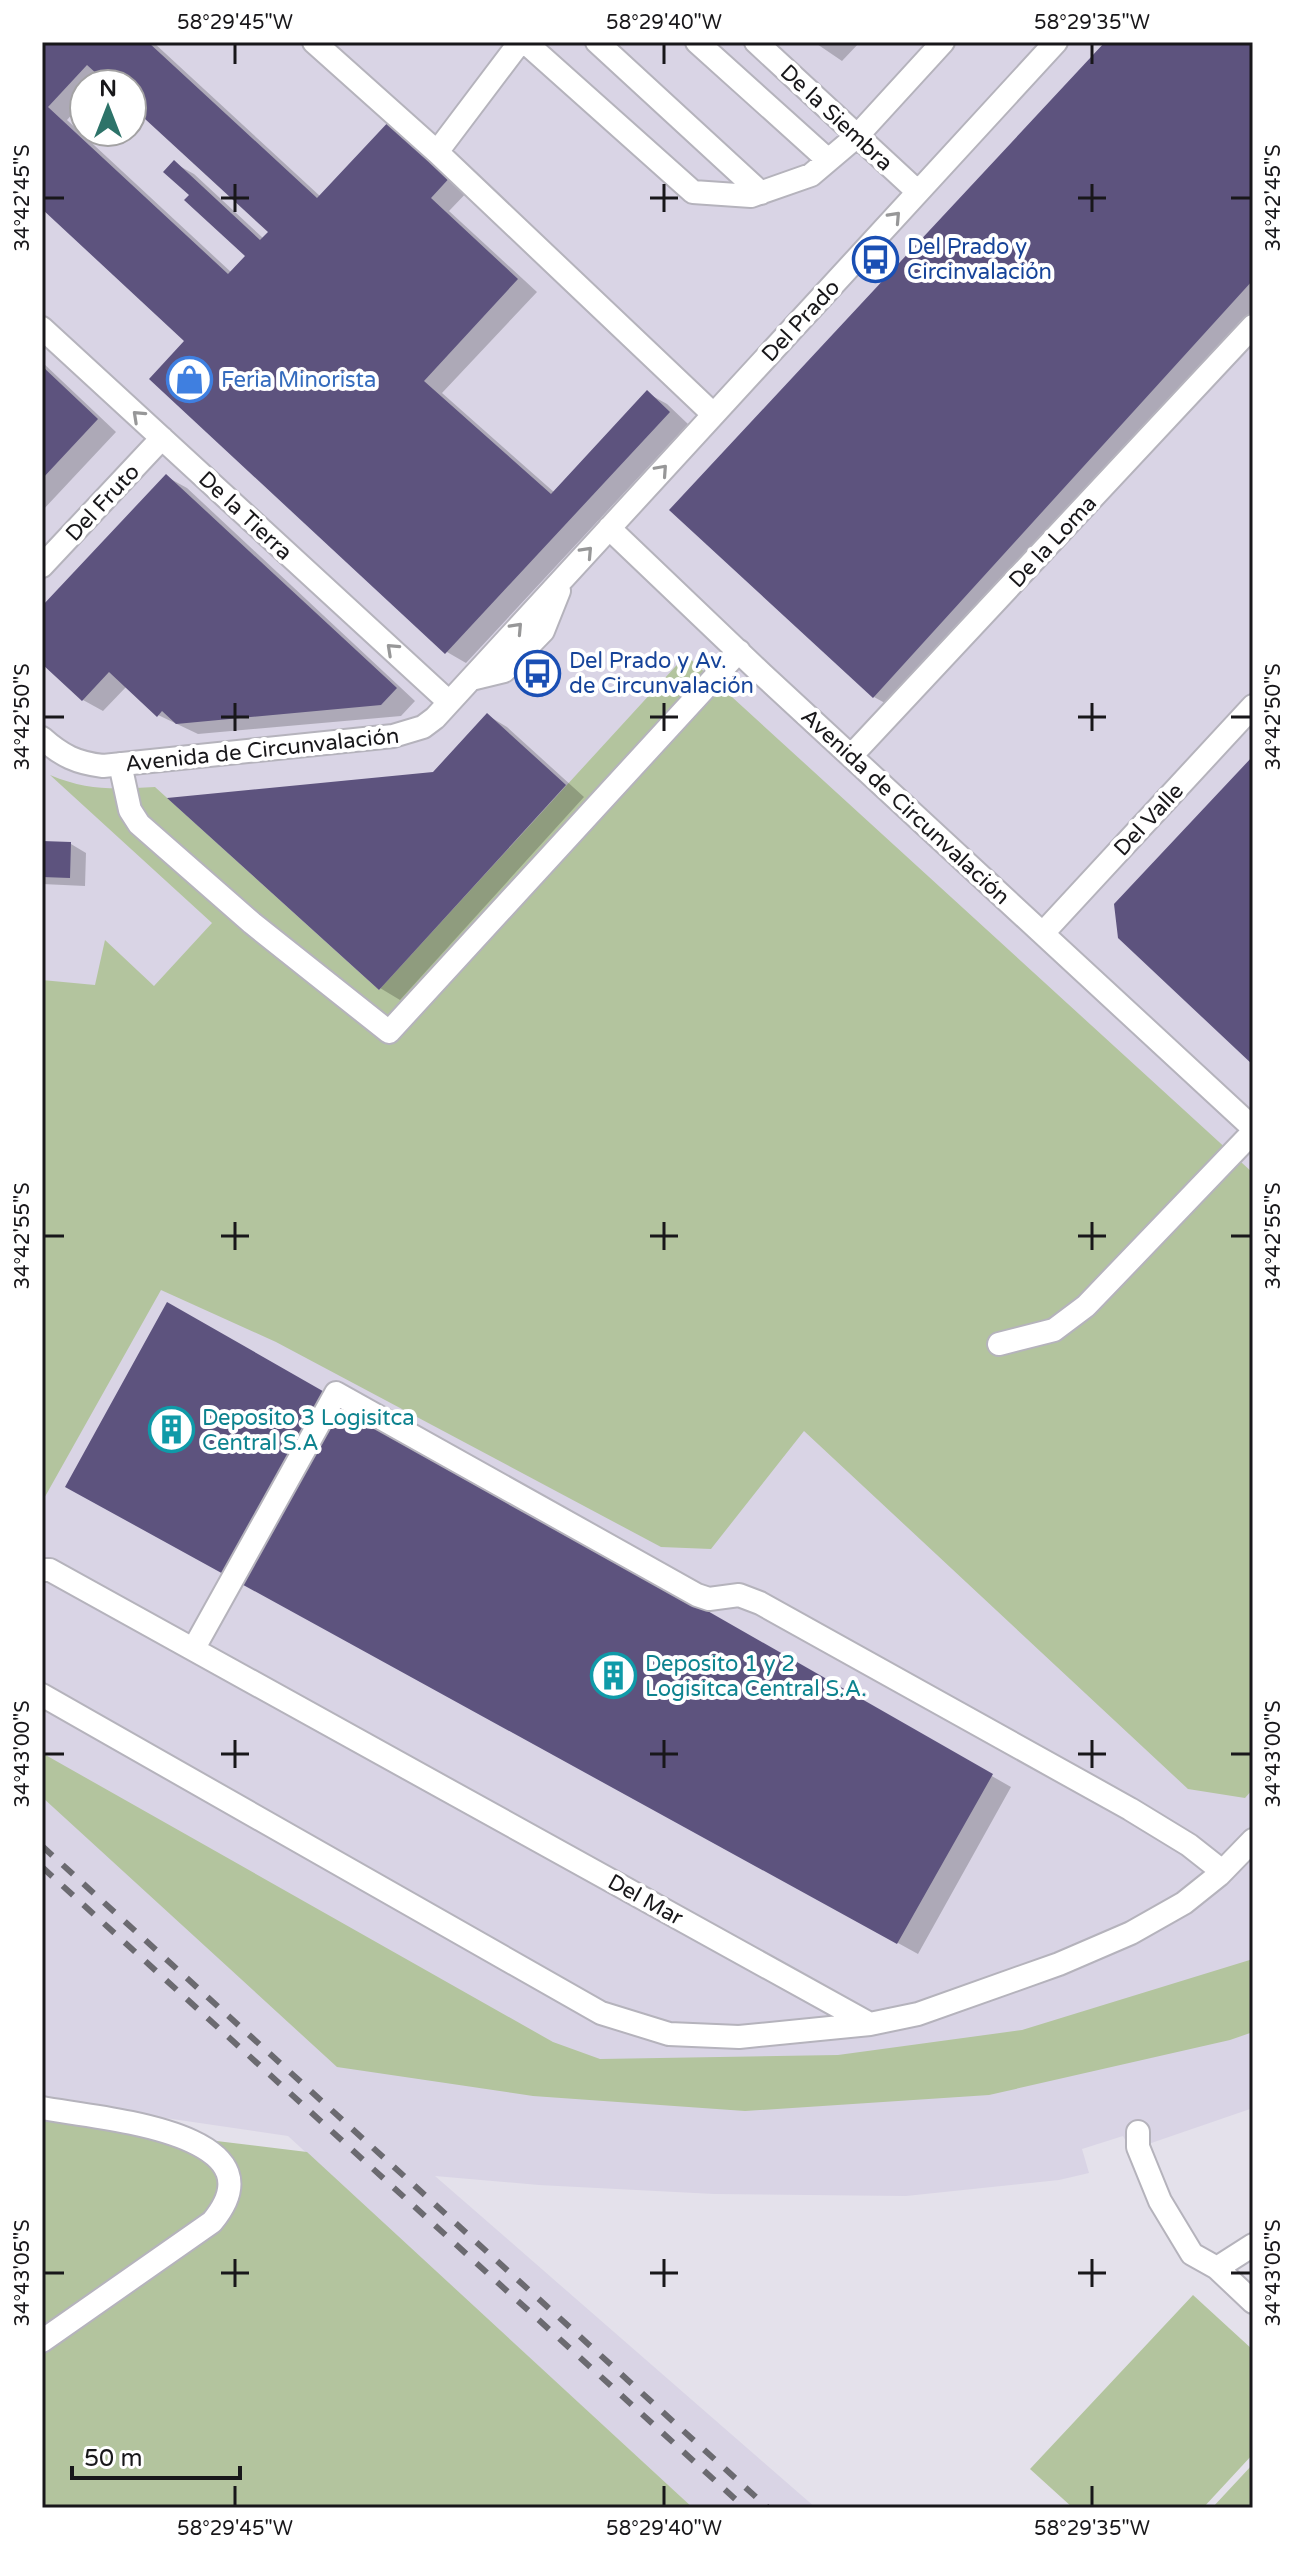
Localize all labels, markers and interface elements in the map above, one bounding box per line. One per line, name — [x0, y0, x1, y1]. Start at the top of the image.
text: 58°29'45"W — [177, 11, 293, 35]
text: 58°29'40"W — [606, 11, 722, 35]
text: 58°29'35"W — [1034, 11, 1150, 35]
street label: De la Siembra — [775, 59, 898, 176]
north arrow — [68, 68, 148, 148]
text: N — [99, 76, 117, 102]
text: 34°42'45"S — [11, 144, 35, 252]
text: 34°42'45"S — [1262, 144, 1286, 252]
one-way arrow — [886, 212, 901, 226]
place label: Del Prado y Circinvalación — [907, 234, 1052, 285]
bus stop icon: Del Prado y Circinvalación — [852, 235, 900, 283]
street label: Del Prado — [756, 274, 845, 367]
shop icon: Feria Minorista — [166, 355, 214, 403]
place label: Feria Minorista — [221, 367, 376, 393]
one-way arrow — [133, 412, 148, 426]
street label: Del Fruto — [60, 459, 145, 547]
one-way arrow — [653, 465, 667, 479]
street label: De la Tierra — [193, 466, 297, 566]
street label: De la Loma — [1004, 490, 1102, 593]
one-way arrow — [578, 546, 592, 561]
one-way arrow — [508, 622, 522, 637]
one-way arrow — [386, 644, 401, 658]
place label: Del Prado y Av. de Circunvalación — [569, 648, 754, 699]
bus stop icon: Del Prado y Av. de Circunvalación — [514, 649, 562, 697]
text: 34°42'50"S — [11, 663, 35, 771]
text: 34°42'50"S — [1262, 663, 1286, 771]
street label: Avenida de Circunvalación — [796, 703, 1015, 910]
street label: Avenida de Circunvalación — [124, 723, 400, 777]
street label: Del Valle — [1109, 778, 1189, 861]
text: 34°42'55"S — [11, 1182, 35, 1290]
text: 34°42'55"S — [1262, 1182, 1286, 1290]
place label: Deposito 3 Logisitca Central S.A — [202, 1405, 415, 1456]
building icon: Deposito 3 Logisitca Central S.A — [147, 1406, 195, 1454]
place label: Deposito 1 y 2 Logisitca Central S.A. — [645, 1651, 867, 1702]
building icon: Deposito 1 y 2 Logisitca Central S.A. — [590, 1652, 638, 1700]
text: 34°43'00"S — [11, 1700, 35, 1808]
text: 34°43'00"S — [1262, 1700, 1286, 1808]
street label: Del Mar — [603, 1869, 688, 1931]
text: 34°43'05"S — [11, 2219, 35, 2327]
text: 34°43'05"S — [1262, 2219, 1286, 2327]
scale bar — [72, 2430, 240, 2480]
text: 50 m — [84, 2444, 142, 2473]
text: 58°29'45"W — [177, 2517, 293, 2541]
text: 58°29'40"W — [606, 2517, 722, 2541]
text: 58°29'35"W — [1034, 2517, 1150, 2541]

